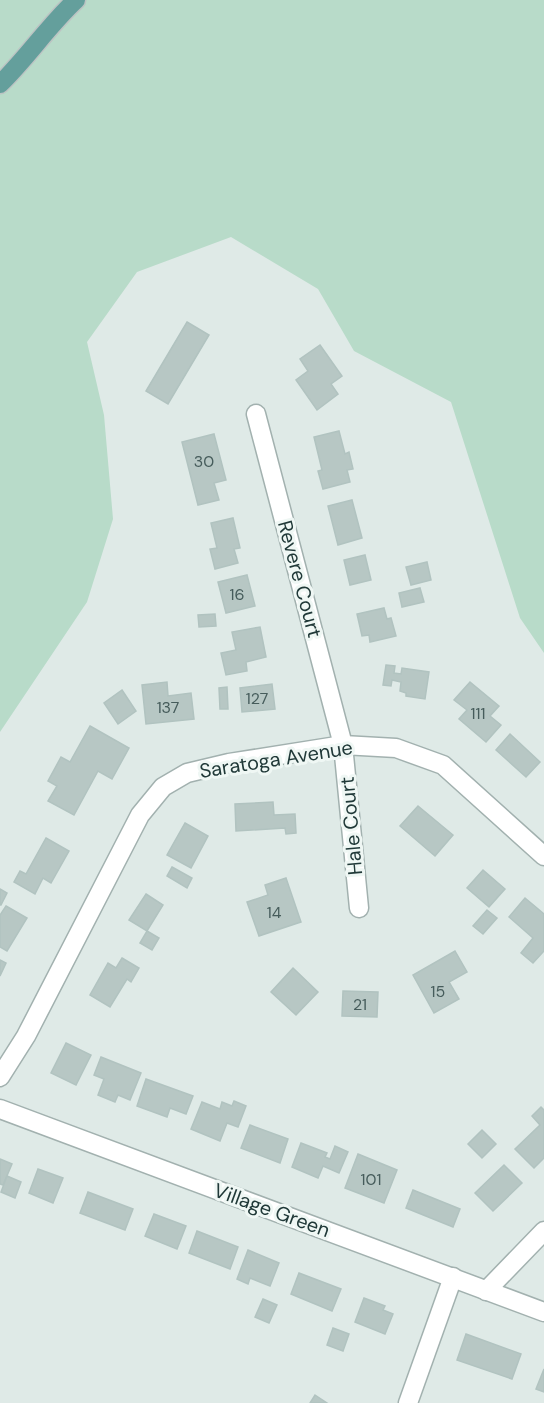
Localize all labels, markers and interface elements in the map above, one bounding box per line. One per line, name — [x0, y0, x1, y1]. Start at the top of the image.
house number: 30 — [194, 451, 214, 472]
street label: Revere Court — [272, 518, 328, 641]
house number: 16 — [229, 584, 245, 605]
house number: 127 — [246, 688, 268, 709]
house number: 137 — [157, 697, 179, 718]
house number: 111 — [471, 703, 485, 724]
street label: Saratoga Avenue — [198, 734, 354, 784]
street label: Hale Court — [334, 776, 368, 876]
house number: 14 — [267, 902, 282, 923]
house number: 15 — [431, 981, 445, 1002]
house number: 21 — [353, 994, 367, 1015]
house number: 101 — [361, 1169, 381, 1190]
street label: Village Green — [210, 1177, 334, 1243]

